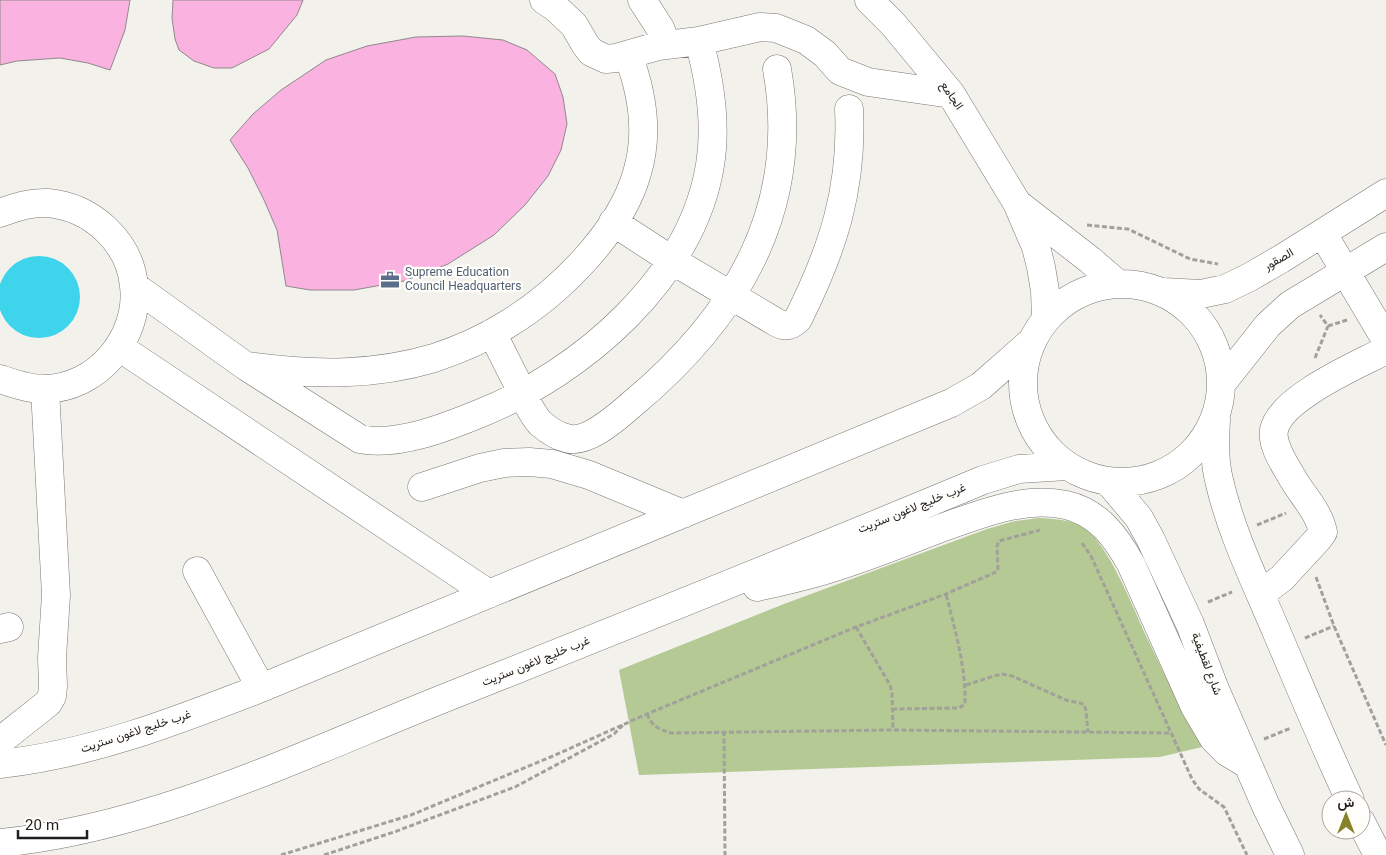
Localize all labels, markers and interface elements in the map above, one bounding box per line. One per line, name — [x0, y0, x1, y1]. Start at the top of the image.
street label: الجامع — [935, 78, 967, 114]
street label: الصقور — [1260, 244, 1297, 276]
place label: Supreme Education Council Headquarters — [405, 264, 521, 296]
office icon: Supreme Education Council Headquarters — [379, 269, 401, 291]
street label: غرب خليج لاغون ستريت — [855, 479, 969, 539]
street label: شارع لقطيفية — [1186, 630, 1226, 698]
street label: غرب خليج لاغون ستريت — [479, 632, 593, 692]
street label: غرب خليج لاغون ستريت — [79, 706, 193, 758]
north arrow — [1321, 790, 1371, 840]
text: ش — [1338, 793, 1355, 815]
scale bar — [18, 808, 86, 840]
text: 20 m — [25, 815, 59, 838]

